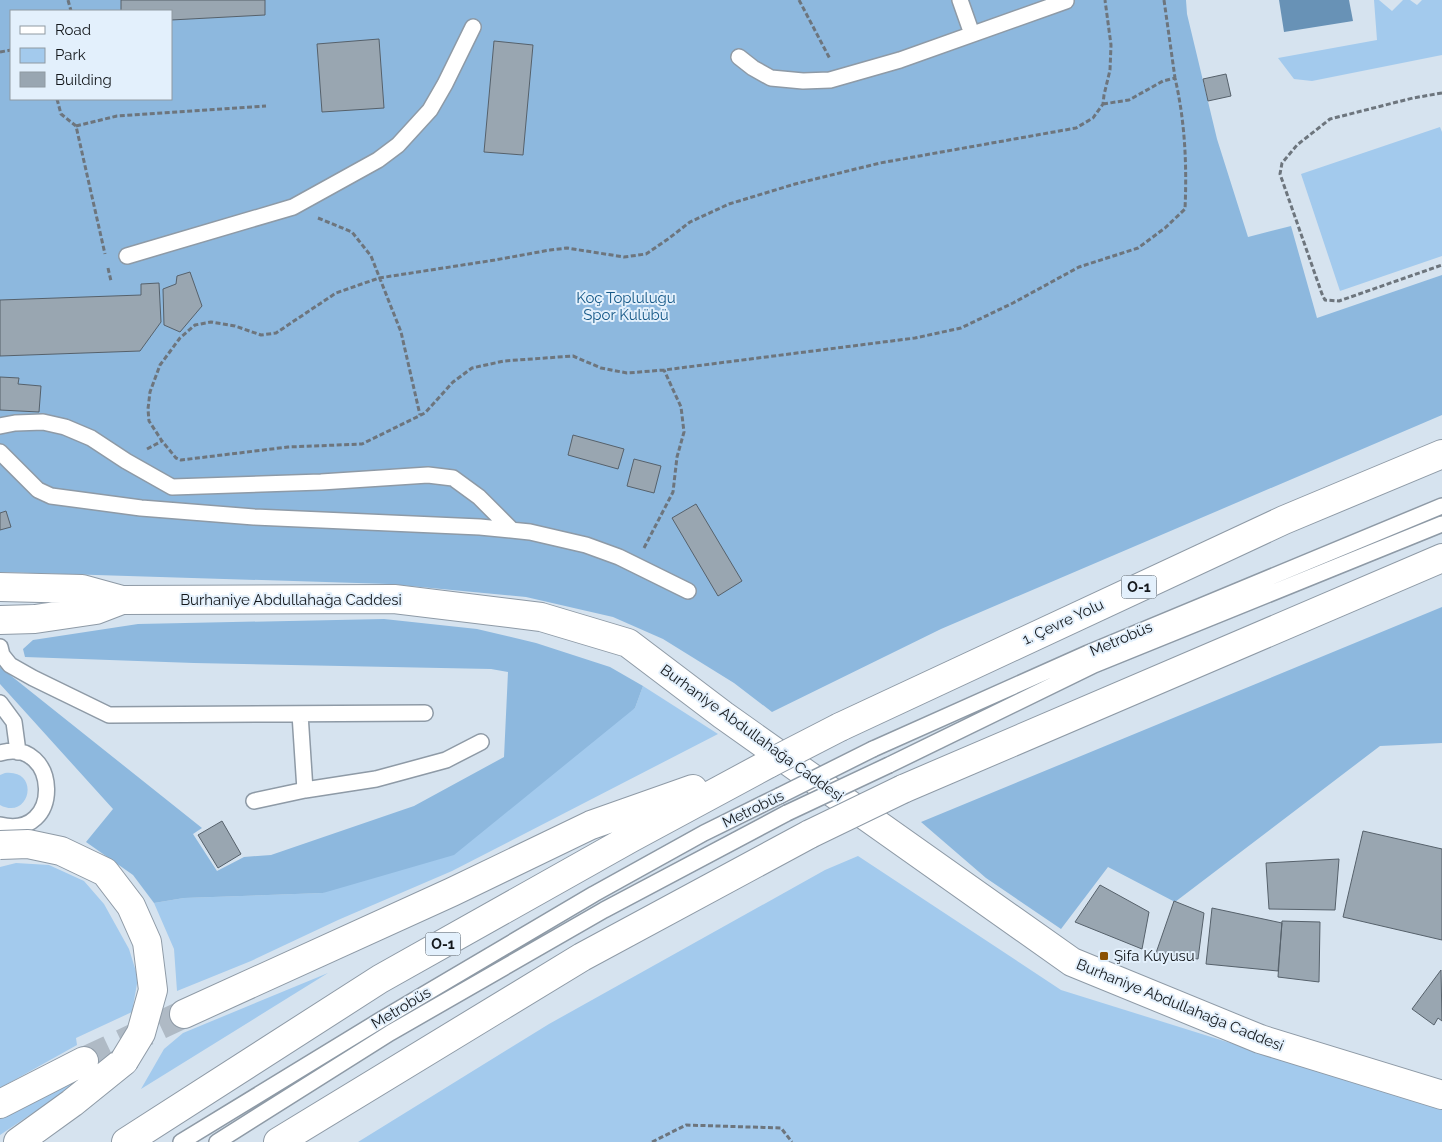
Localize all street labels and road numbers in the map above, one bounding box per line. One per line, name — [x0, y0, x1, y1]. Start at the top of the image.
road number: O-1 — [1122, 576, 1156, 598]
street label: Burhaniye Abdullahağa Caddesi — [180, 591, 402, 609]
street label: 1. Çevre Yolu — [1020, 595, 1106, 649]
street label: Metrobüs — [1087, 618, 1155, 660]
street label: Burhaniye Abdullahağa Caddesi — [657, 661, 847, 805]
street label: Metrobüs — [719, 786, 787, 832]
road number: O-1 — [426, 932, 460, 956]
street label: Burhaniye Abdullahağa Caddesi — [1074, 955, 1286, 1055]
street label: Metrobüs — [368, 983, 434, 1033]

